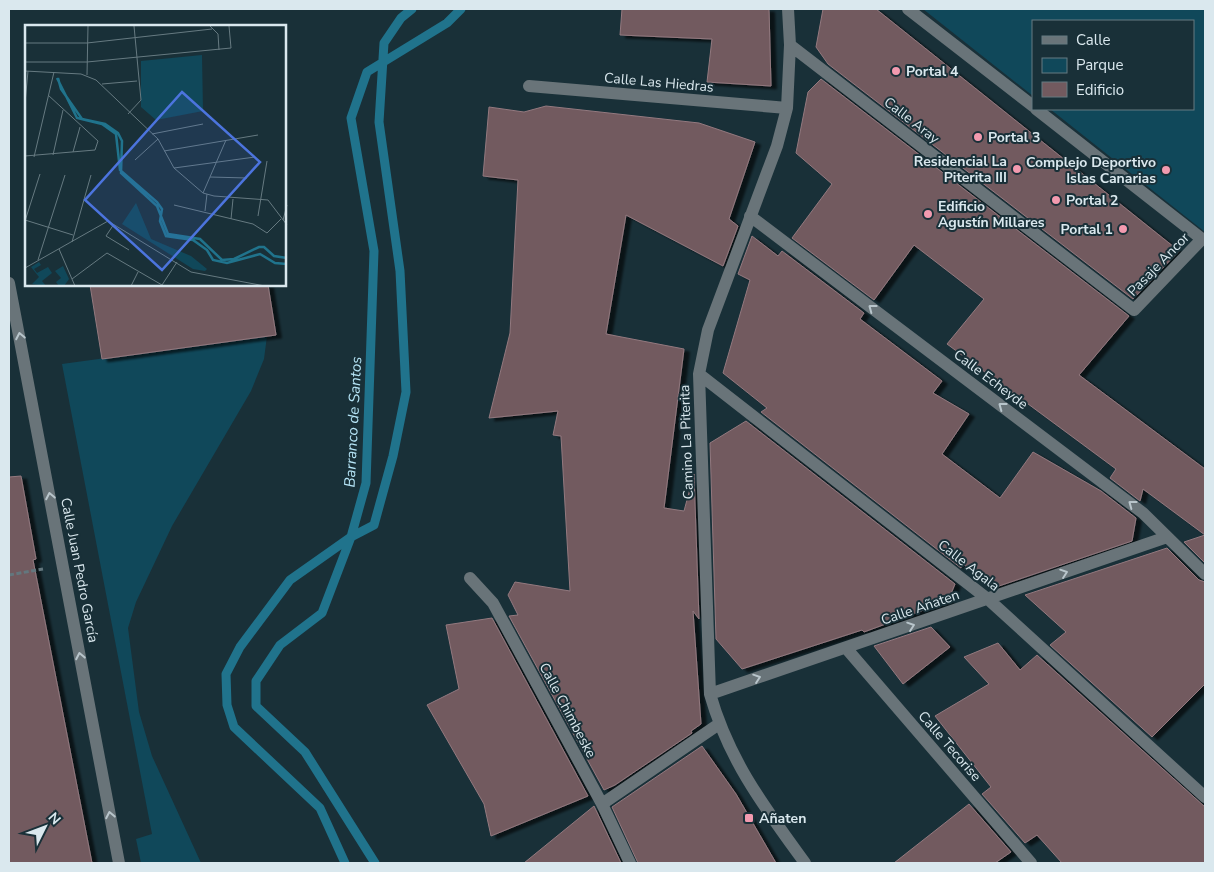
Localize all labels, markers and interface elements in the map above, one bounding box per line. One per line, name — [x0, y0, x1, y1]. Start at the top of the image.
legend — [1032, 20, 1194, 110]
inset map — [25, 25, 286, 286]
text: Calle — [1076, 30, 1111, 50]
text: Parque — [1076, 55, 1124, 75]
place label: Portal 4 — [906, 62, 959, 81]
marker: Portal 4 — [890, 65, 902, 77]
street label: Calle Las Hiedras — [603, 68, 715, 97]
text: Edificio — [1076, 80, 1124, 100]
street label: Calle Aray — [880, 93, 944, 149]
place label: Portal 3 — [988, 128, 1040, 147]
marker: Portal 3 — [972, 131, 984, 143]
place label: Residencial La Piterita III — [914, 152, 1007, 187]
place label: Complejo Deportivo Islas Canarias — [1026, 153, 1156, 188]
marker: Residencial La Piterita III — [1011, 163, 1023, 175]
marker: Complejo Deportivo Islas Canarias — [1160, 164, 1172, 176]
place label: Portal 2 — [1066, 191, 1118, 210]
marker: Portal 2 — [1050, 194, 1062, 206]
place label: Edificio Agustín Millares — [938, 197, 1045, 232]
marker: Edificio Agustín Millares — [922, 208, 934, 220]
place label: Portal 1 — [1061, 220, 1113, 239]
marker: Portal 1 — [1117, 223, 1129, 235]
street label: Pasaje Ancor — [1123, 228, 1194, 300]
one-way arrow — [868, 305, 878, 314]
one-way arrow — [16, 332, 26, 341]
street label: Calle Echeyde — [950, 345, 1032, 414]
water label: Barranco de Santos — [340, 356, 366, 488]
street label: Camino La Piterita — [675, 384, 698, 500]
one-way arrow — [998, 403, 1008, 412]
one-way arrow — [46, 491, 56, 500]
street label: Calle Juan Pedro García — [56, 496, 103, 644]
one-way arrow — [1128, 501, 1138, 510]
street label: Calle Agala — [934, 535, 1003, 595]
one-way arrow — [1059, 569, 1068, 579]
street label: Calle Añaten — [878, 585, 962, 630]
one-way arrow — [906, 622, 914, 632]
one-way arrow — [76, 651, 86, 660]
street label: Calle Chimbeske — [534, 659, 601, 761]
one-way arrow — [752, 674, 760, 684]
street label: Calle Tecorise — [914, 707, 985, 785]
north arrow — [20, 802, 70, 852]
text: N — [44, 808, 65, 829]
place label: Añaten — [759, 809, 806, 828]
one-way arrow — [106, 811, 116, 820]
marker: Añaten — [743, 812, 755, 824]

